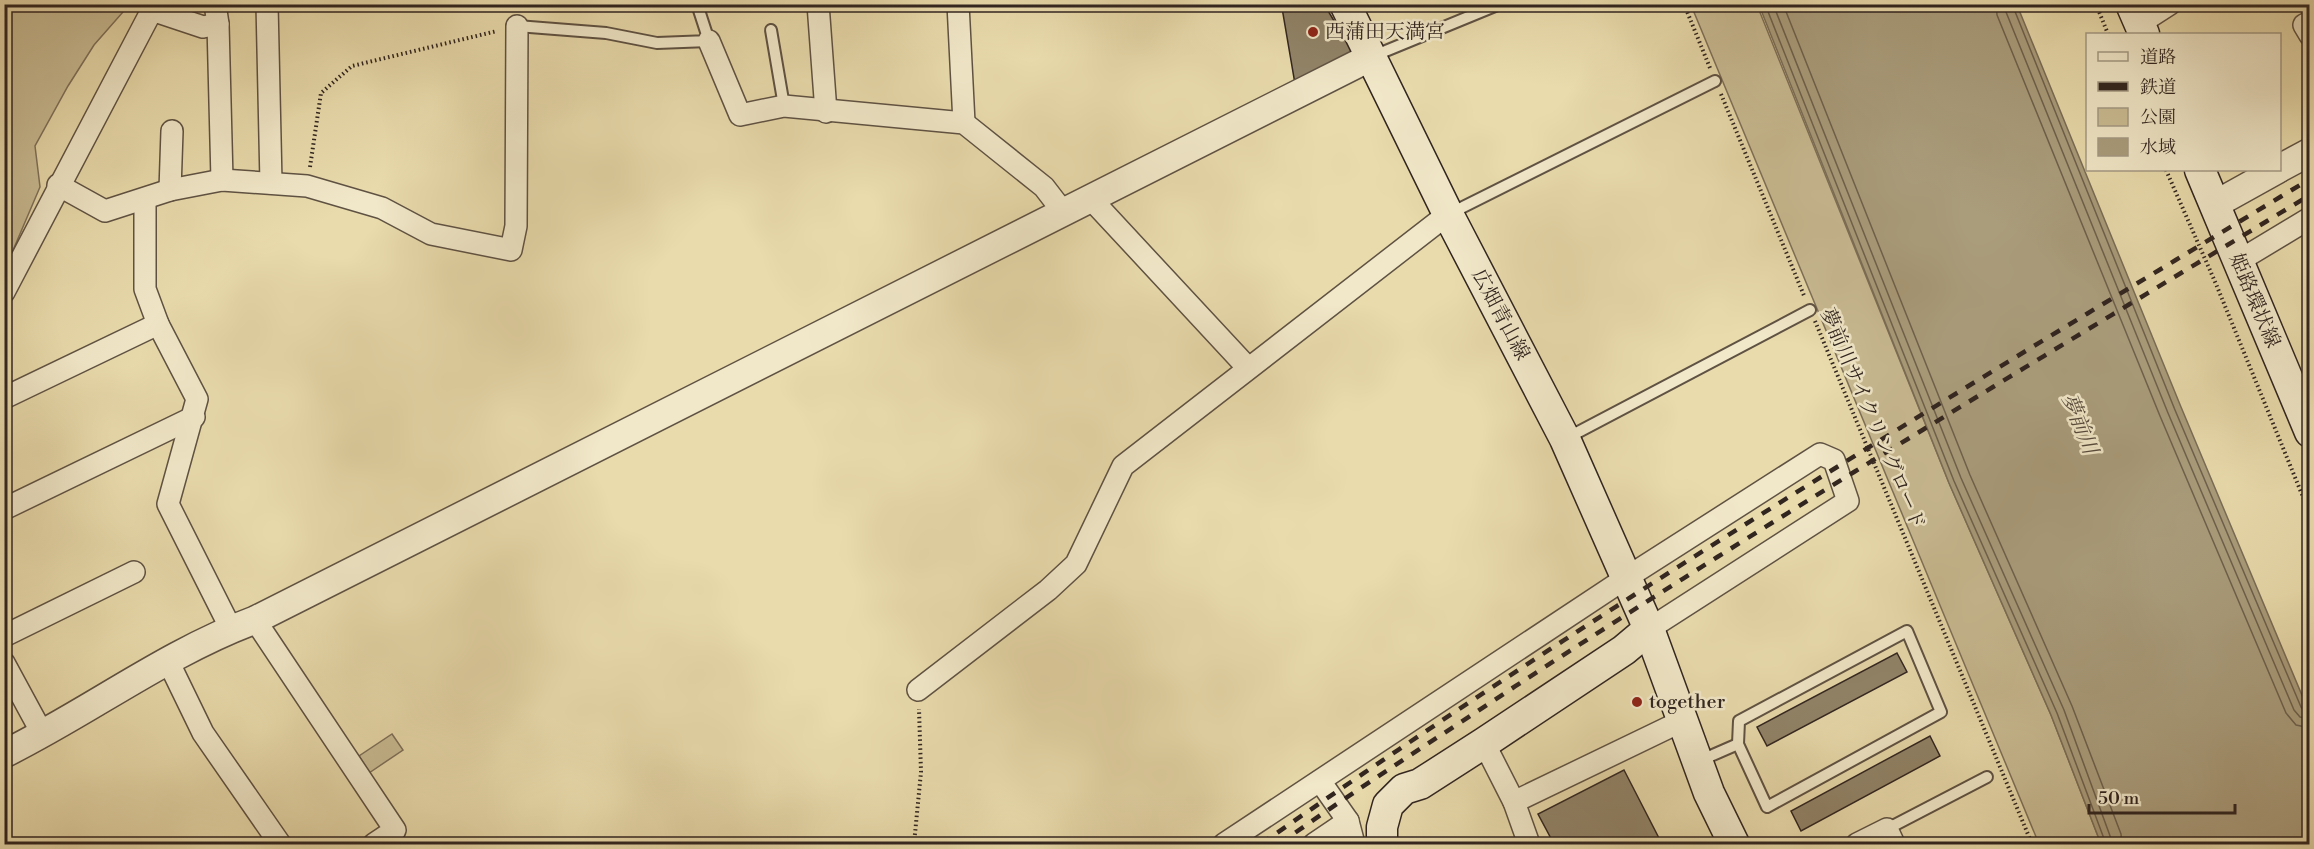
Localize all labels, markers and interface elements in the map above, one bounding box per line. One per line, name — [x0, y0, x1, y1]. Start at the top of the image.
place label: 西蒲田天満宮 — [1325, 20, 1445, 45]
marker: 西蒲田天満宮 — [1306, 25, 1320, 39]
legend — [2086, 33, 2281, 171]
text: 道路 — [2140, 46, 2176, 69]
text: 鉄道 — [2140, 76, 2176, 99]
text: 公園 — [2140, 106, 2176, 129]
text: 水域 — [2140, 136, 2176, 159]
street label: 姫路環状線 — [2223, 250, 2285, 352]
street label: 広畑青山線 — [1465, 265, 1535, 365]
street label: 夢前川サイクリングロード — [1814, 305, 1930, 533]
water label: 夢前川 — [2055, 390, 2104, 460]
place label: together — [1649, 690, 1726, 715]
marker: together — [1630, 695, 1644, 709]
scale bar — [2089, 777, 2234, 815]
text: 50 m — [2098, 787, 2140, 810]

